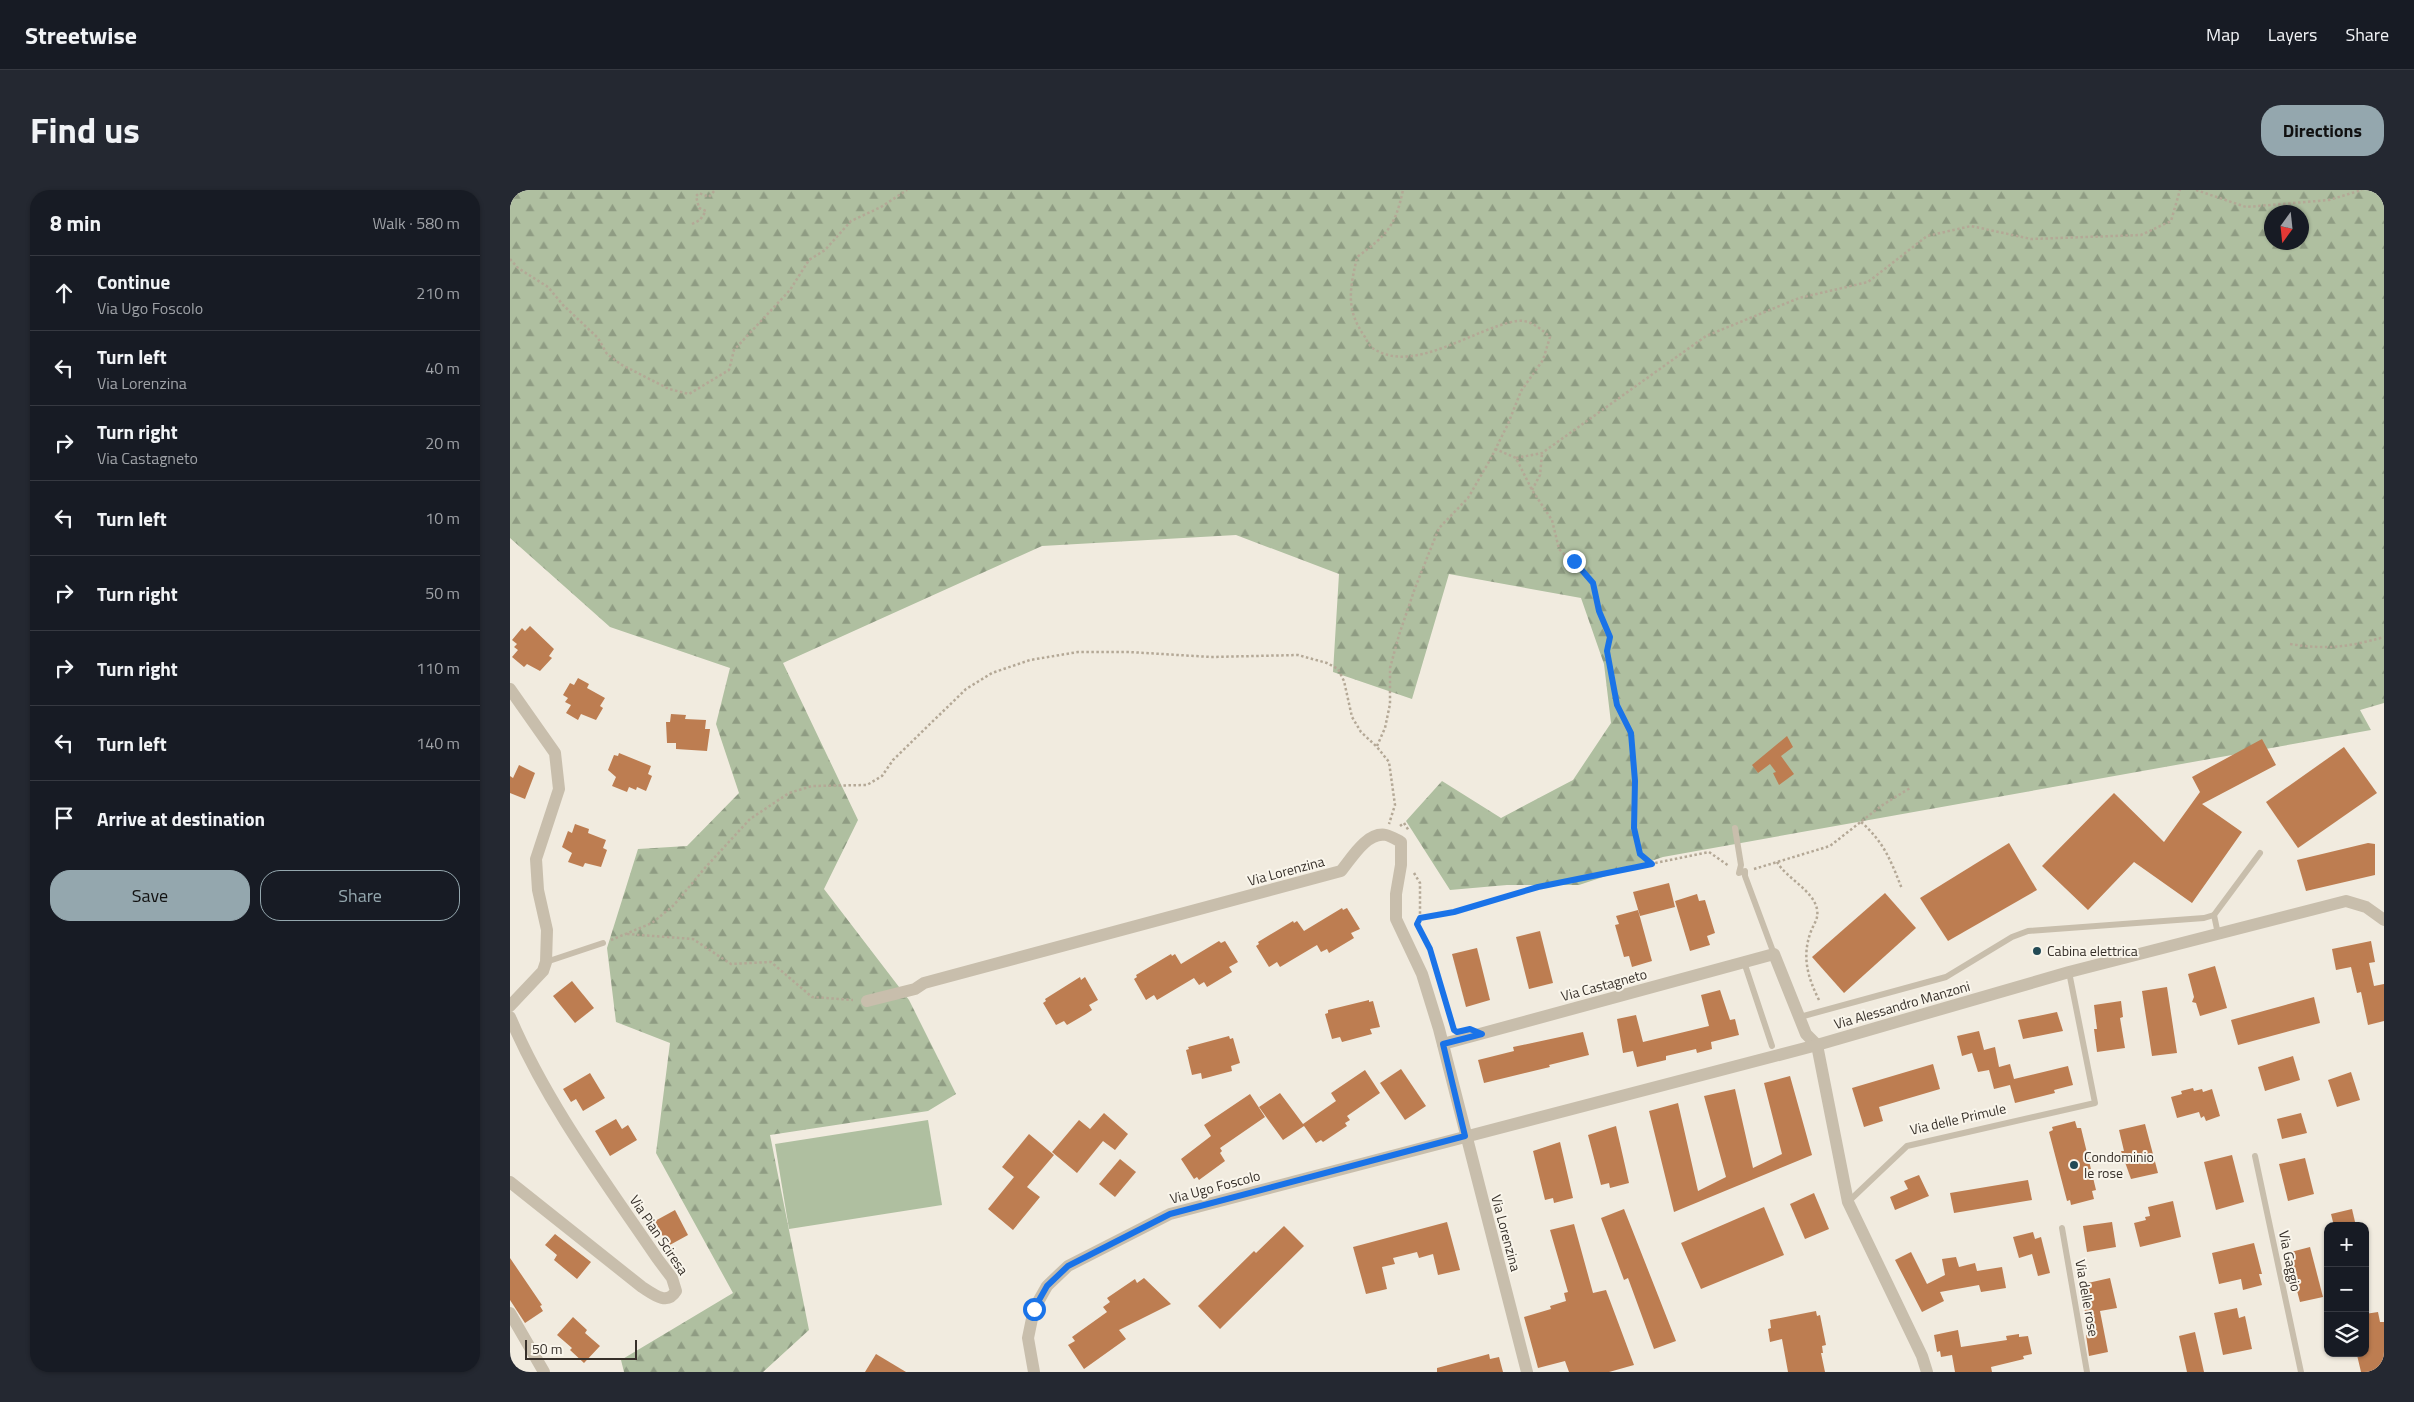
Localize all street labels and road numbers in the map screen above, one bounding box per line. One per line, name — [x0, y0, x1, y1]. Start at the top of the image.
street label: Via Lorenzina — [1245, 850, 1327, 891]
street label: Via Castagneto — [1558, 963, 1649, 1006]
street label: Via Alessandro Manzoni — [1831, 975, 1972, 1034]
street label: Via delle Primule — [1908, 1097, 2008, 1140]
street label: Via Ugo Foscolo — [1167, 1164, 1262, 1209]
street label: Via Pian Sciresa — [625, 1191, 694, 1279]
street label: Via Lorenzina — [1486, 1192, 1527, 1274]
street label: Via Gaggio — [2274, 1228, 2307, 1293]
street label: Via delle rose — [2070, 1258, 2105, 1338]

